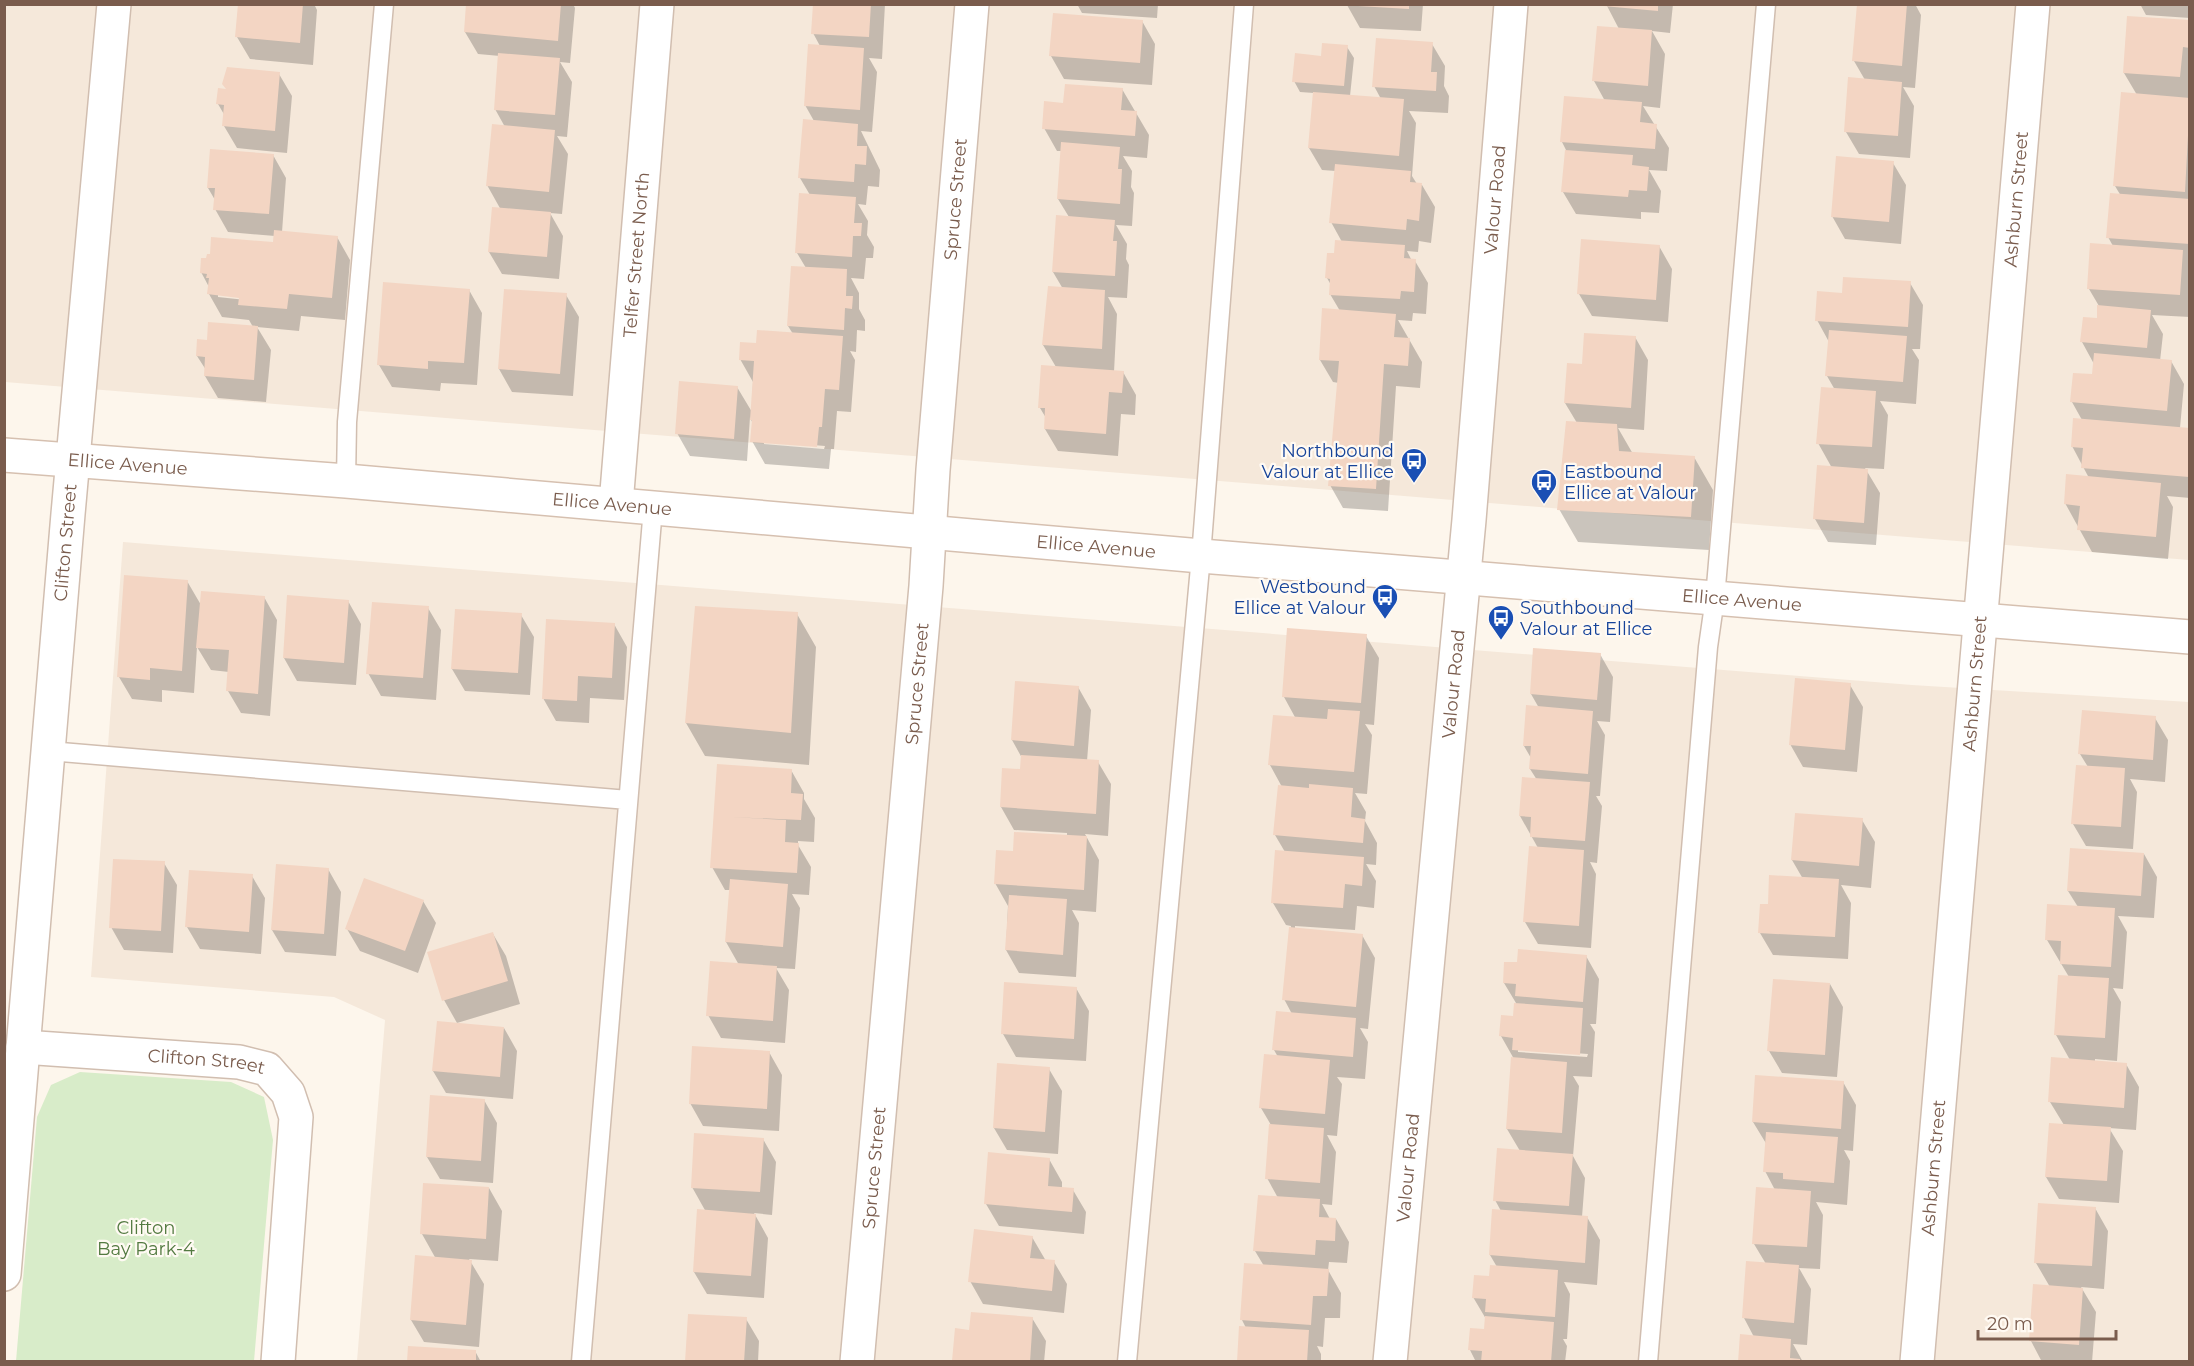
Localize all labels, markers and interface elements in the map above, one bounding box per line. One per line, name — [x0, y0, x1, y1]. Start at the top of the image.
street label: Ashburn Street — [2000, 130, 2033, 268]
street label: Spruce Street — [940, 137, 972, 261]
street label: Valour Road — [1480, 144, 1510, 255]
street label: Telfer Street North — [619, 171, 654, 338]
place label: Northbound Valour at Ellice — [1262, 440, 1394, 483]
bus stop icon: Northbound Valour at Ellice — [1399, 446, 1429, 484]
street label: Ellice Avenue — [67, 449, 188, 480]
place label: Eastbound Ellice at Valour — [1564, 461, 1696, 504]
bus stop icon: Eastbound Ellice at Valour — [1529, 467, 1559, 505]
street label: Clifton Street — [50, 483, 82, 602]
street label: Ellice Avenue — [551, 488, 673, 521]
street label: Ellice Avenue — [1035, 531, 1157, 563]
place label: Westbound Ellice at Valour — [1234, 576, 1366, 619]
bus stop icon: Westbound Ellice at Valour — [1370, 582, 1400, 620]
street label: Ellice Avenue — [1681, 584, 1803, 616]
place label: Southbound Valour at Ellice — [1520, 597, 1653, 640]
bus stop icon: Southbound Valour at Ellice — [1486, 603, 1516, 641]
street label: Ashburn Street — [1958, 615, 1992, 752]
street label: Spruce Street — [901, 622, 934, 746]
street label: Valour Road — [1438, 628, 1470, 740]
street label: Clifton Street — [147, 1045, 267, 1079]
street label: Ashburn Street — [1917, 1099, 1950, 1237]
street label: Spruce Street — [858, 1106, 891, 1230]
street label: Valour Road — [1392, 1112, 1424, 1223]
park label: Clifton Bay Park-4 — [97, 1217, 195, 1260]
scale bar — [1978, 1303, 2116, 1341]
text: 20 m — [1987, 1313, 2033, 1335]

